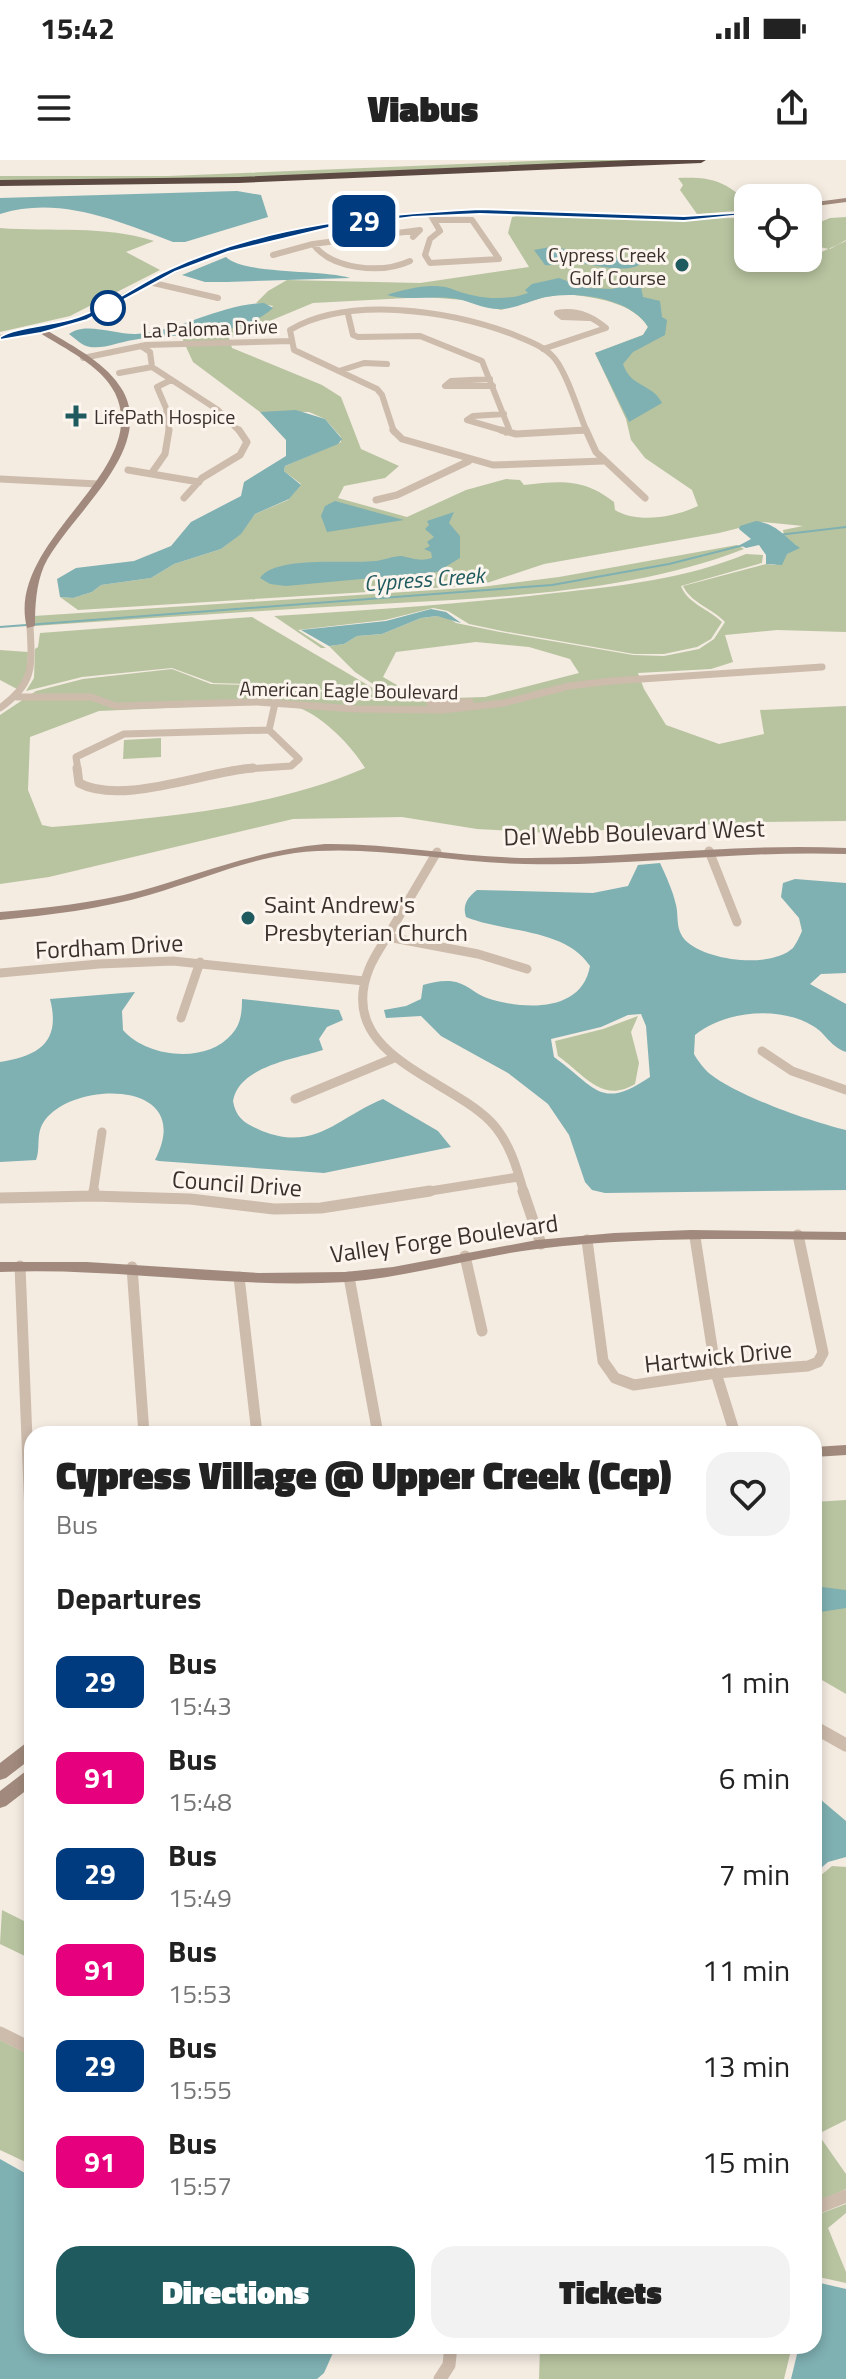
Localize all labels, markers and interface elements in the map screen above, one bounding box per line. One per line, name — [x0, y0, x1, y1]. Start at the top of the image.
text: 15:42 — [40, 5, 115, 51]
text: Viabus — [368, 81, 478, 136]
icon: menu — [32, 86, 76, 130]
icon: share — [770, 86, 814, 130]
map controls — [734, 184, 822, 272]
button: locate — [734, 184, 822, 272]
line badge: 29 — [328, 195, 400, 247]
text: 29 — [348, 199, 380, 242]
place label: Cypress Creek Golf Course — [548, 239, 666, 293]
marker: Cypress Creek Golf Course — [673, 256, 691, 274]
unlabelled marker — [91, 291, 125, 325]
street label: La Paloma Drive — [142, 310, 278, 346]
place label: LifePath Hospice — [94, 401, 235, 432]
marker: LifePath Hospice — [65, 405, 87, 427]
water label: Cypress Creek — [363, 558, 487, 600]
street label: American Eagle Boulevard — [239, 673, 459, 707]
street label: Del Webb Boulevard West — [503, 809, 766, 855]
place label: Saint Andrew's Presbyterian Church — [264, 886, 468, 950]
marker: Saint Andrew's Presbyterian Church — [239, 909, 257, 927]
street label: Fordham Drive — [34, 924, 184, 968]
street label: Council Drive — [171, 1161, 303, 1205]
street label: Valley Forge Boulevard — [328, 1204, 560, 1272]
street label: Hartwick Drive — [642, 1330, 794, 1382]
text: Cypress Village @ Upper Creek (Ccp) — [56, 1446, 671, 1504]
button: heart — [706, 1452, 790, 1536]
text: Bus — [56, 1505, 98, 1544]
text: Departures — [56, 1575, 201, 1621]
text: Bus — [168, 1640, 217, 1686]
text: 1 min — [719, 1659, 790, 1705]
text: 29 — [84, 1660, 116, 1703]
text: 15:43 — [168, 1686, 232, 1725]
text: Bus — [168, 1736, 217, 1782]
text: 6 min — [719, 1755, 790, 1801]
text: 91 — [84, 1756, 116, 1799]
text: 15:48 — [168, 1782, 232, 1821]
text: Bus — [168, 1832, 217, 1878]
text: 7 min — [719, 1851, 790, 1897]
text: 29 — [84, 1852, 116, 1895]
text: 15:49 — [168, 1878, 232, 1917]
text: Bus — [168, 1928, 217, 1974]
text: 11 min — [702, 1947, 790, 1993]
text: 91 — [84, 1948, 116, 1991]
text: 15:53 — [168, 1974, 232, 2013]
text: Bus — [168, 2024, 217, 2070]
text: 13 min — [702, 2043, 790, 2089]
text: 29 — [84, 2044, 116, 2087]
text: 15:55 — [168, 2070, 232, 2109]
text: Bus — [168, 2120, 217, 2166]
text: 15 min — [702, 2139, 790, 2185]
text: 91 — [84, 2140, 116, 2183]
text: 15:57 — [168, 2166, 232, 2205]
button: Directions — [56, 2246, 415, 2338]
button: Tickets — [431, 2246, 790, 2338]

